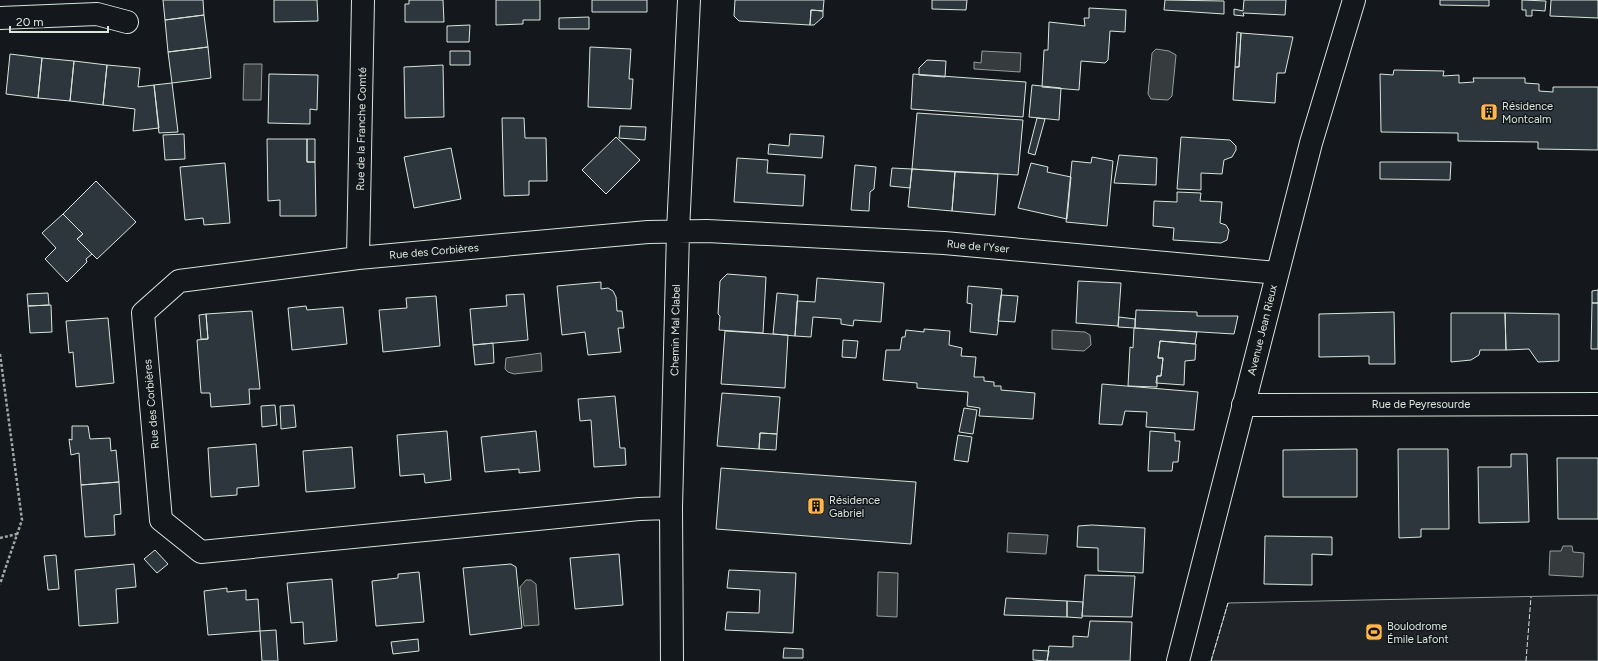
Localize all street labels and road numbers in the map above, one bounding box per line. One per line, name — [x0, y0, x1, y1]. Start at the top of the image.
street label: Rue de la Franche Comté — [354, 67, 369, 191]
street label: Rue de l'Yser — [946, 237, 1010, 256]
street label: Rue des Corbières — [389, 241, 479, 262]
street label: Avenue Jean Rieux — [1245, 283, 1280, 377]
street label: Chemin Mal Clabel — [668, 284, 683, 376]
street label: Rue des Corbières — [141, 359, 162, 449]
street label: Rue de Peyresourde — [1372, 398, 1470, 411]

